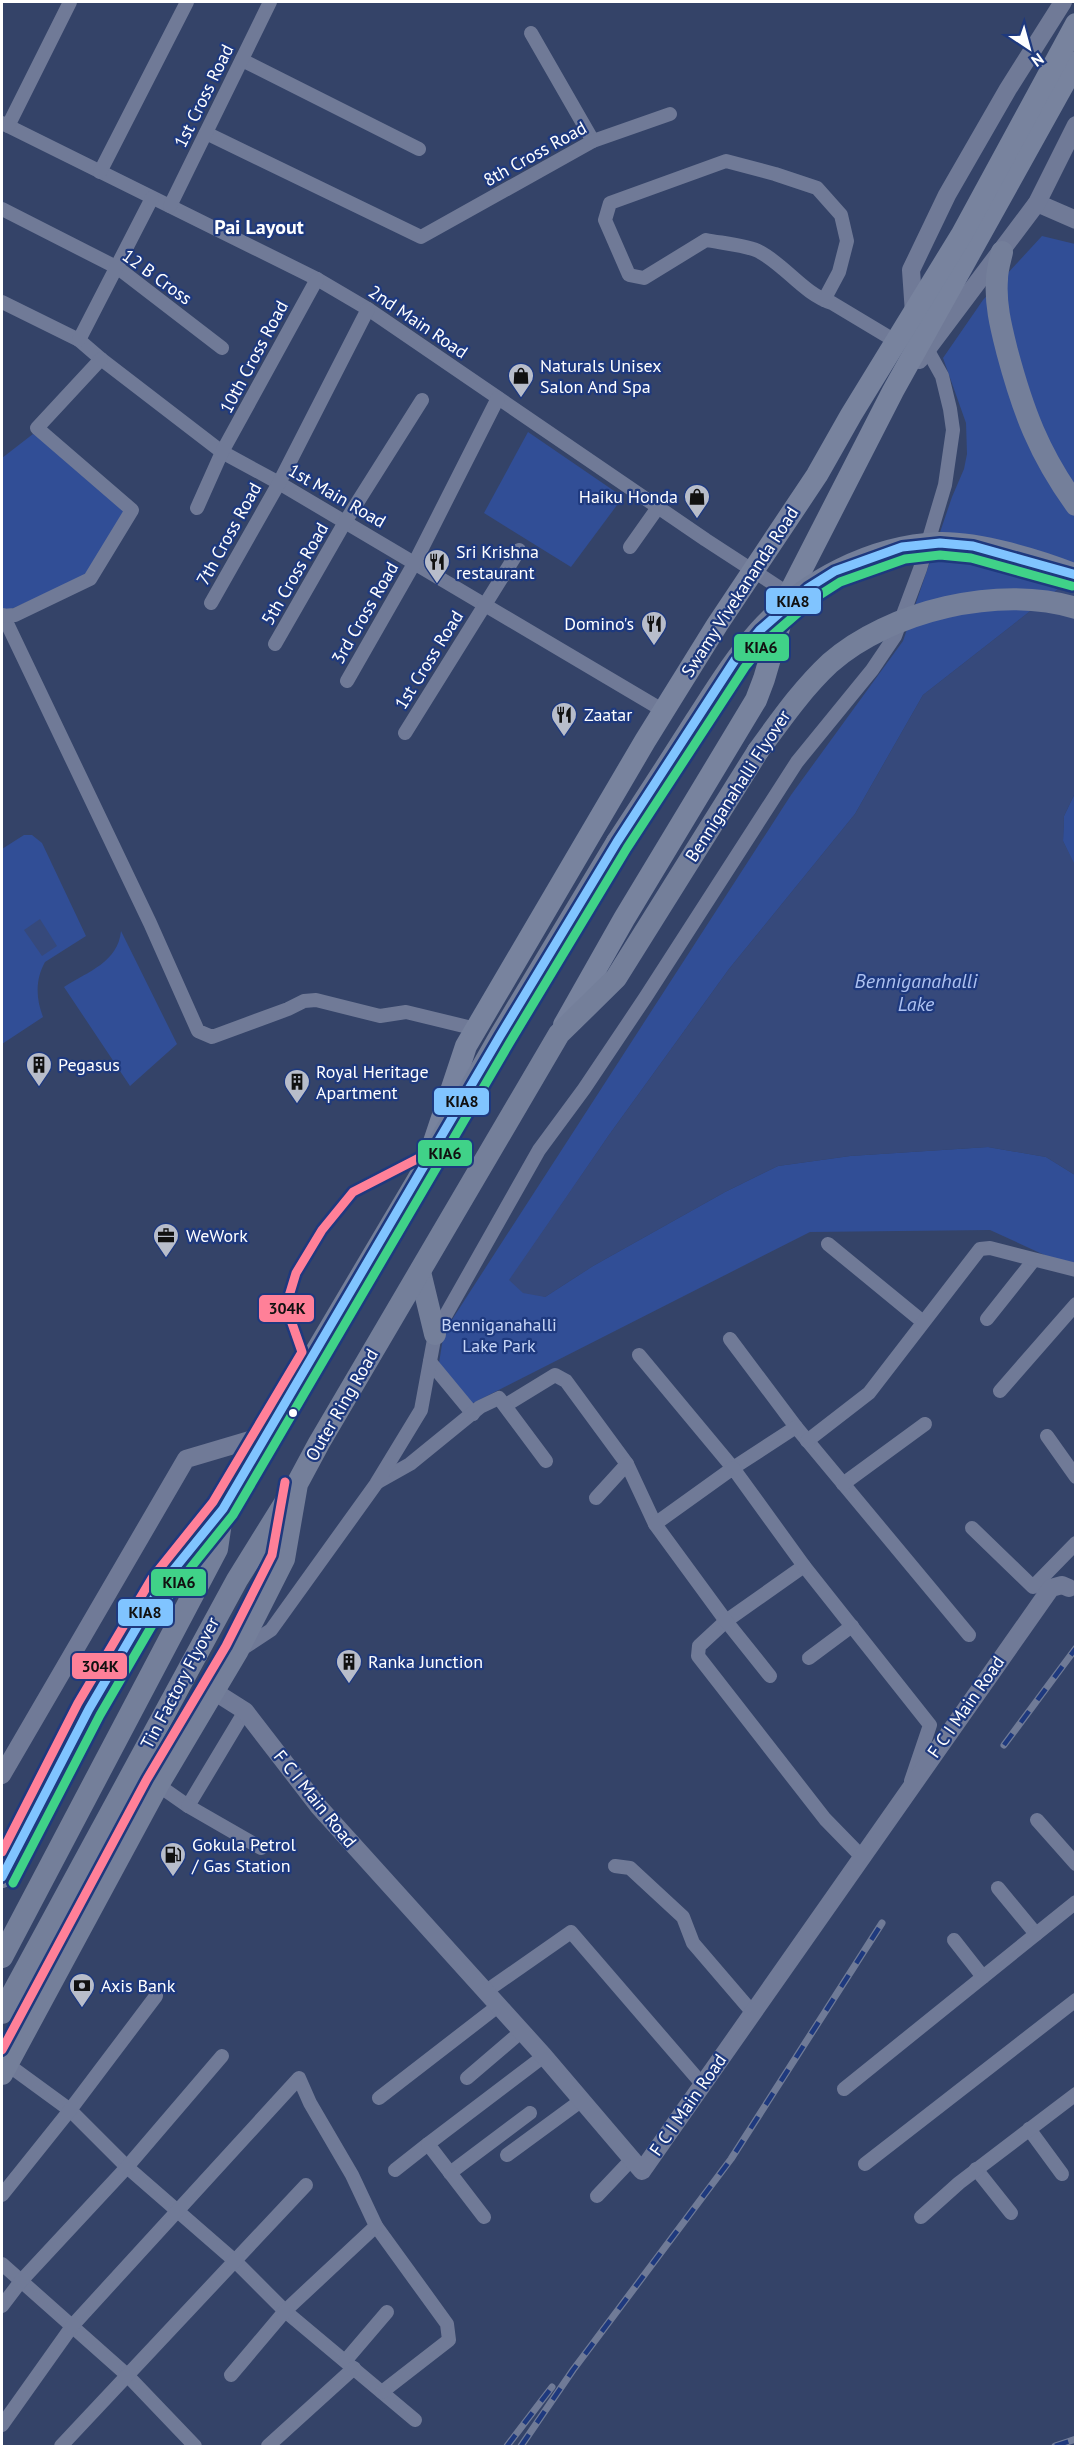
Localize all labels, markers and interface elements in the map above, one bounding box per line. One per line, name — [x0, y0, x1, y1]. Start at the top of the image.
north arrow — [999, 18, 1059, 78]
street label: 1st Cross Road — [169, 40, 238, 151]
text: N — [1028, 49, 1048, 71]
street label: 8th Cross Road — [479, 116, 590, 191]
district label: Pai Layout — [214, 214, 304, 240]
street label: 12 B Cross — [118, 244, 197, 310]
street label: 2nd Main Road — [364, 280, 472, 363]
street label: 10th Cross Road — [214, 297, 293, 417]
place label: Naturals Unisex Salon And Spa — [540, 354, 662, 398]
shop icon: Naturals Unisex Salon And Spa — [506, 361, 536, 399]
street label: 1st Main Road — [284, 458, 390, 533]
street label: 7th Cross Road — [191, 478, 266, 589]
shop icon: Haiku Honda — [682, 482, 712, 520]
place label: Haiku Honda — [579, 485, 678, 508]
street label: Swamy Vivekananda Road — [676, 502, 803, 681]
street label: 5th Cross Road — [256, 518, 333, 629]
place label: Sri Krishna restaurant — [456, 540, 539, 584]
restaurant icon: Sri Krishna restaurant — [422, 547, 452, 585]
street label: 3rd Cross Road — [326, 558, 403, 668]
line badge: KIA8 — [765, 587, 822, 615]
text: KIA8 — [776, 591, 810, 611]
street label: 1st Cross Road — [389, 606, 468, 713]
restaurant icon: Domino's — [639, 609, 669, 647]
place label: Domino's — [564, 612, 634, 635]
line badge: KIA6 — [733, 633, 790, 662]
text: KIA6 — [744, 637, 778, 657]
restaurant icon: Zaatar — [549, 700, 579, 738]
place label: Zaatar — [584, 703, 632, 726]
street label: Benniganahalli Flyover — [680, 705, 795, 866]
water label: Benniganahalli Lake — [855, 968, 978, 1017]
building icon: Pegasus — [24, 1050, 54, 1088]
place label: Pegasus — [58, 1053, 120, 1076]
place label: Royal Heritage Apartment — [316, 1060, 429, 1104]
building icon: Royal Heritage Apartment — [282, 1067, 312, 1105]
line badge: KIA8 — [433, 1087, 490, 1116]
text: KIA8 — [445, 1091, 479, 1111]
line badge: KIA6 — [417, 1139, 473, 1167]
text: KIA6 — [428, 1143, 462, 1163]
office icon: WeWork — [151, 1221, 181, 1259]
place label: WeWork — [186, 1224, 248, 1247]
line badge: 304K — [258, 1294, 315, 1323]
text: 304K — [268, 1298, 306, 1318]
park label: Benniganahalli Lake Park — [441, 1313, 557, 1357]
street label: Outer Ring Road — [300, 1344, 383, 1465]
unlabelled marker — [287, 1407, 299, 1419]
line badge: KIA6 — [150, 1568, 207, 1597]
text: KIA6 — [162, 1572, 196, 1592]
line badge: KIA8 — [117, 1598, 174, 1627]
text: KIA8 — [128, 1602, 162, 1622]
street label: Tin Factory Flyover — [135, 1613, 224, 1753]
building icon: Ranka Junction — [334, 1647, 364, 1685]
place label: Ranka Junction — [368, 1650, 483, 1673]
street label: F C I Main Road — [922, 1651, 1009, 1762]
line badge: 304K — [71, 1652, 128, 1680]
text: 304K — [81, 1656, 119, 1676]
street label: F C I Main Road — [269, 1745, 362, 1852]
place label: Gokula Petrol / Gas Station — [191, 1833, 296, 1877]
fuel station icon: Gokula Petrol / Gas Station — [158, 1840, 188, 1878]
bank icon: Axis Bank — [67, 1971, 97, 2009]
place label: Axis Bank — [101, 1974, 176, 1997]
street label: F C I Main Road — [644, 2049, 731, 2160]

